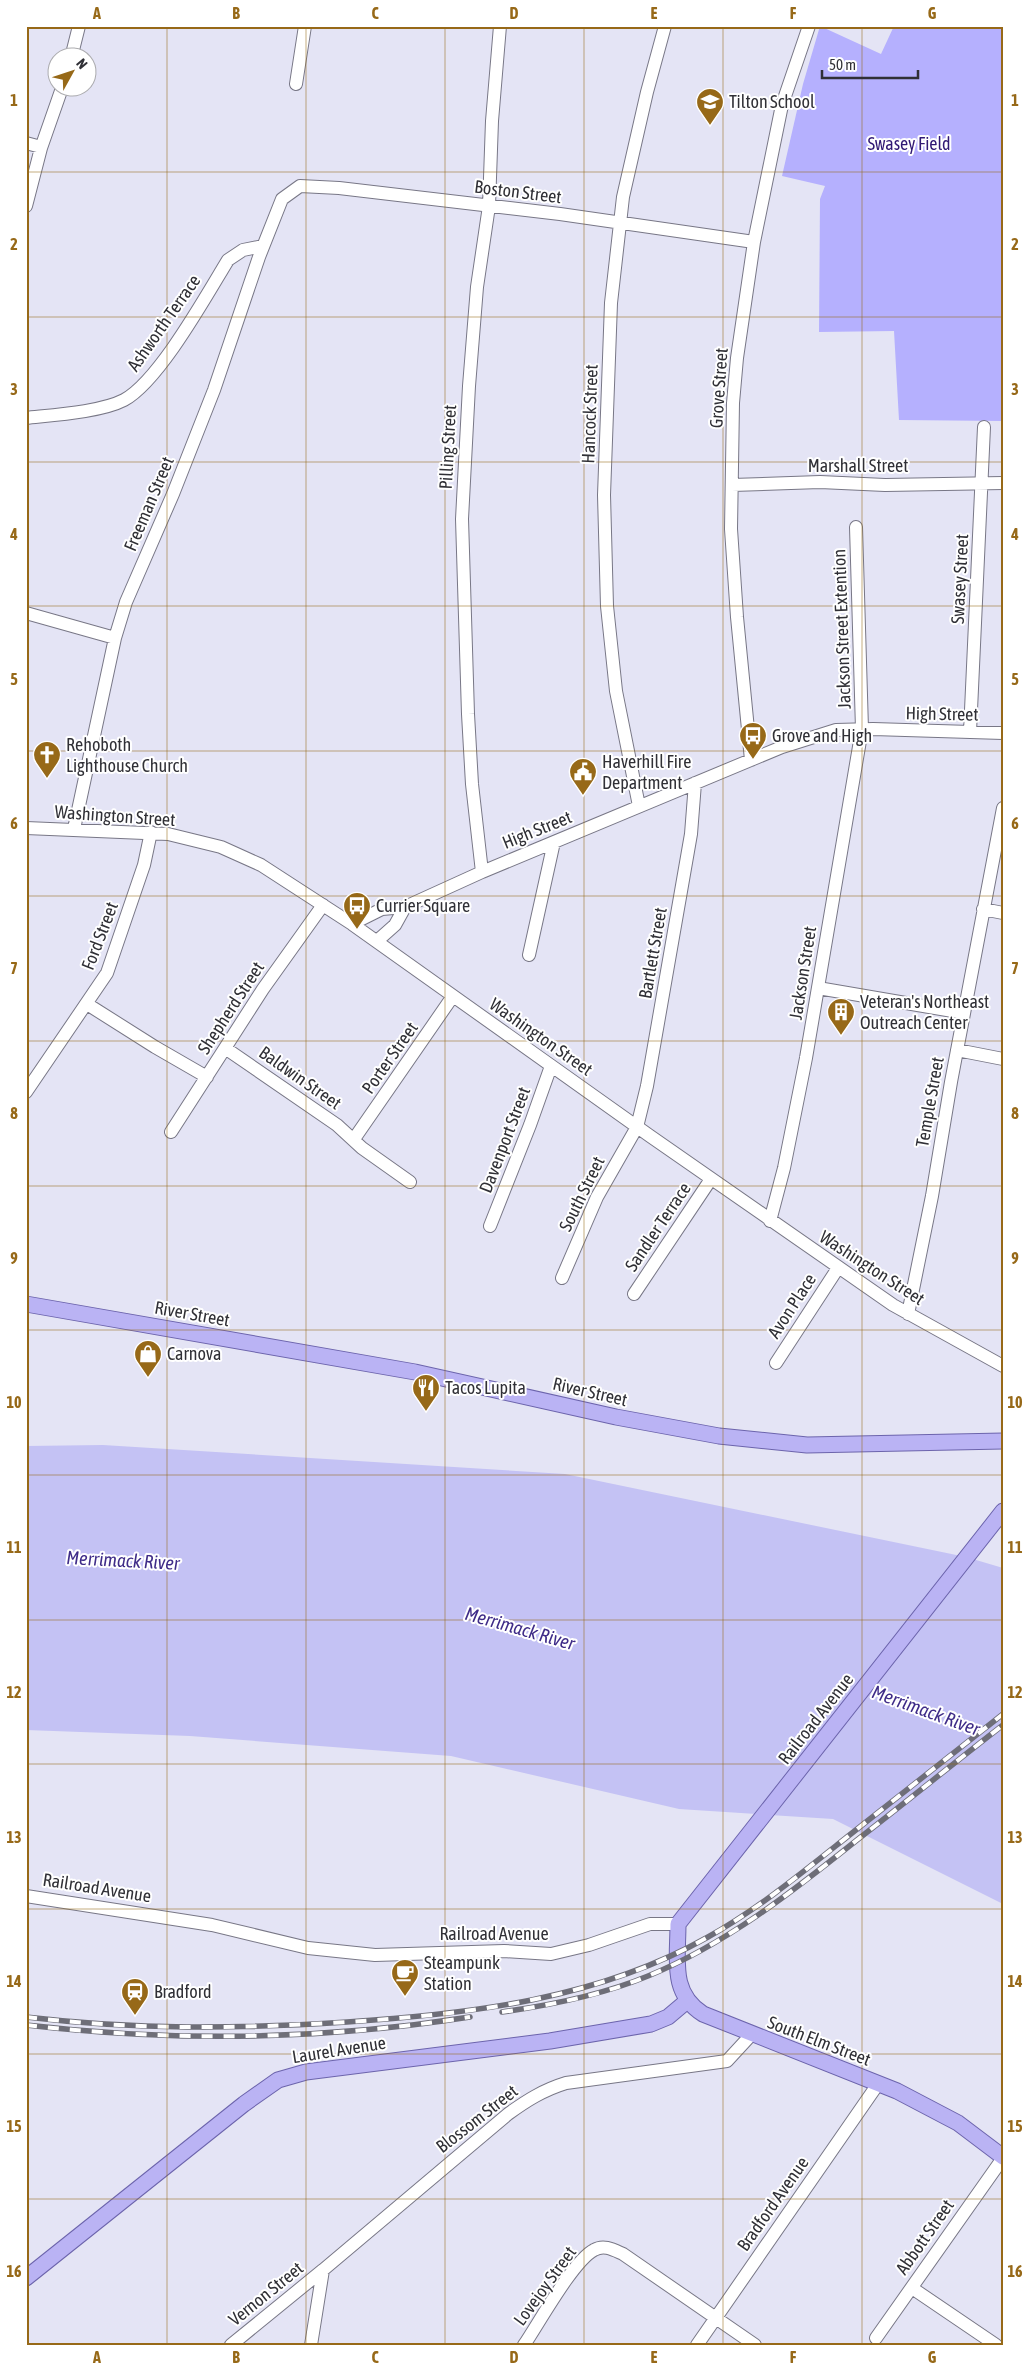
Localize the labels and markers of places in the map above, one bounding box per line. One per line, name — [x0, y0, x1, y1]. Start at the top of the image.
school or university icon: Tilton School — [695, 87, 725, 126]
place label: Tilton School — [729, 91, 815, 112]
bus stop icon: Grove and High — [738, 721, 768, 760]
place label: Grove and High — [772, 725, 872, 746]
place label: Rehoboth Lighthouse Church — [66, 734, 188, 776]
church icon: Rehoboth Lighthouse Church — [32, 740, 62, 779]
place label: Haverhill Fire Department — [602, 751, 691, 793]
public building icon: Haverhill Fire Department — [568, 757, 598, 796]
bus stop icon: Currier Square — [342, 891, 372, 930]
place label: Currier Square — [376, 895, 470, 916]
place label: Veteran's Northeast Outreach Center — [860, 991, 989, 1033]
building icon: Veteran's Northeast Outreach Center — [826, 997, 856, 1036]
shop icon: Carnova — [133, 1339, 163, 1378]
place label: Carnova — [167, 1343, 221, 1364]
restaurant icon: Tacos Lupita — [411, 1373, 441, 1412]
place label: Tacos Lupita — [445, 1377, 526, 1398]
place label: Steampunk Station — [424, 1952, 500, 1994]
cafe icon: Steampunk Station — [390, 1958, 420, 1997]
station icon: Bradford — [120, 1977, 150, 2016]
place label: Bradford — [154, 1981, 212, 2002]

